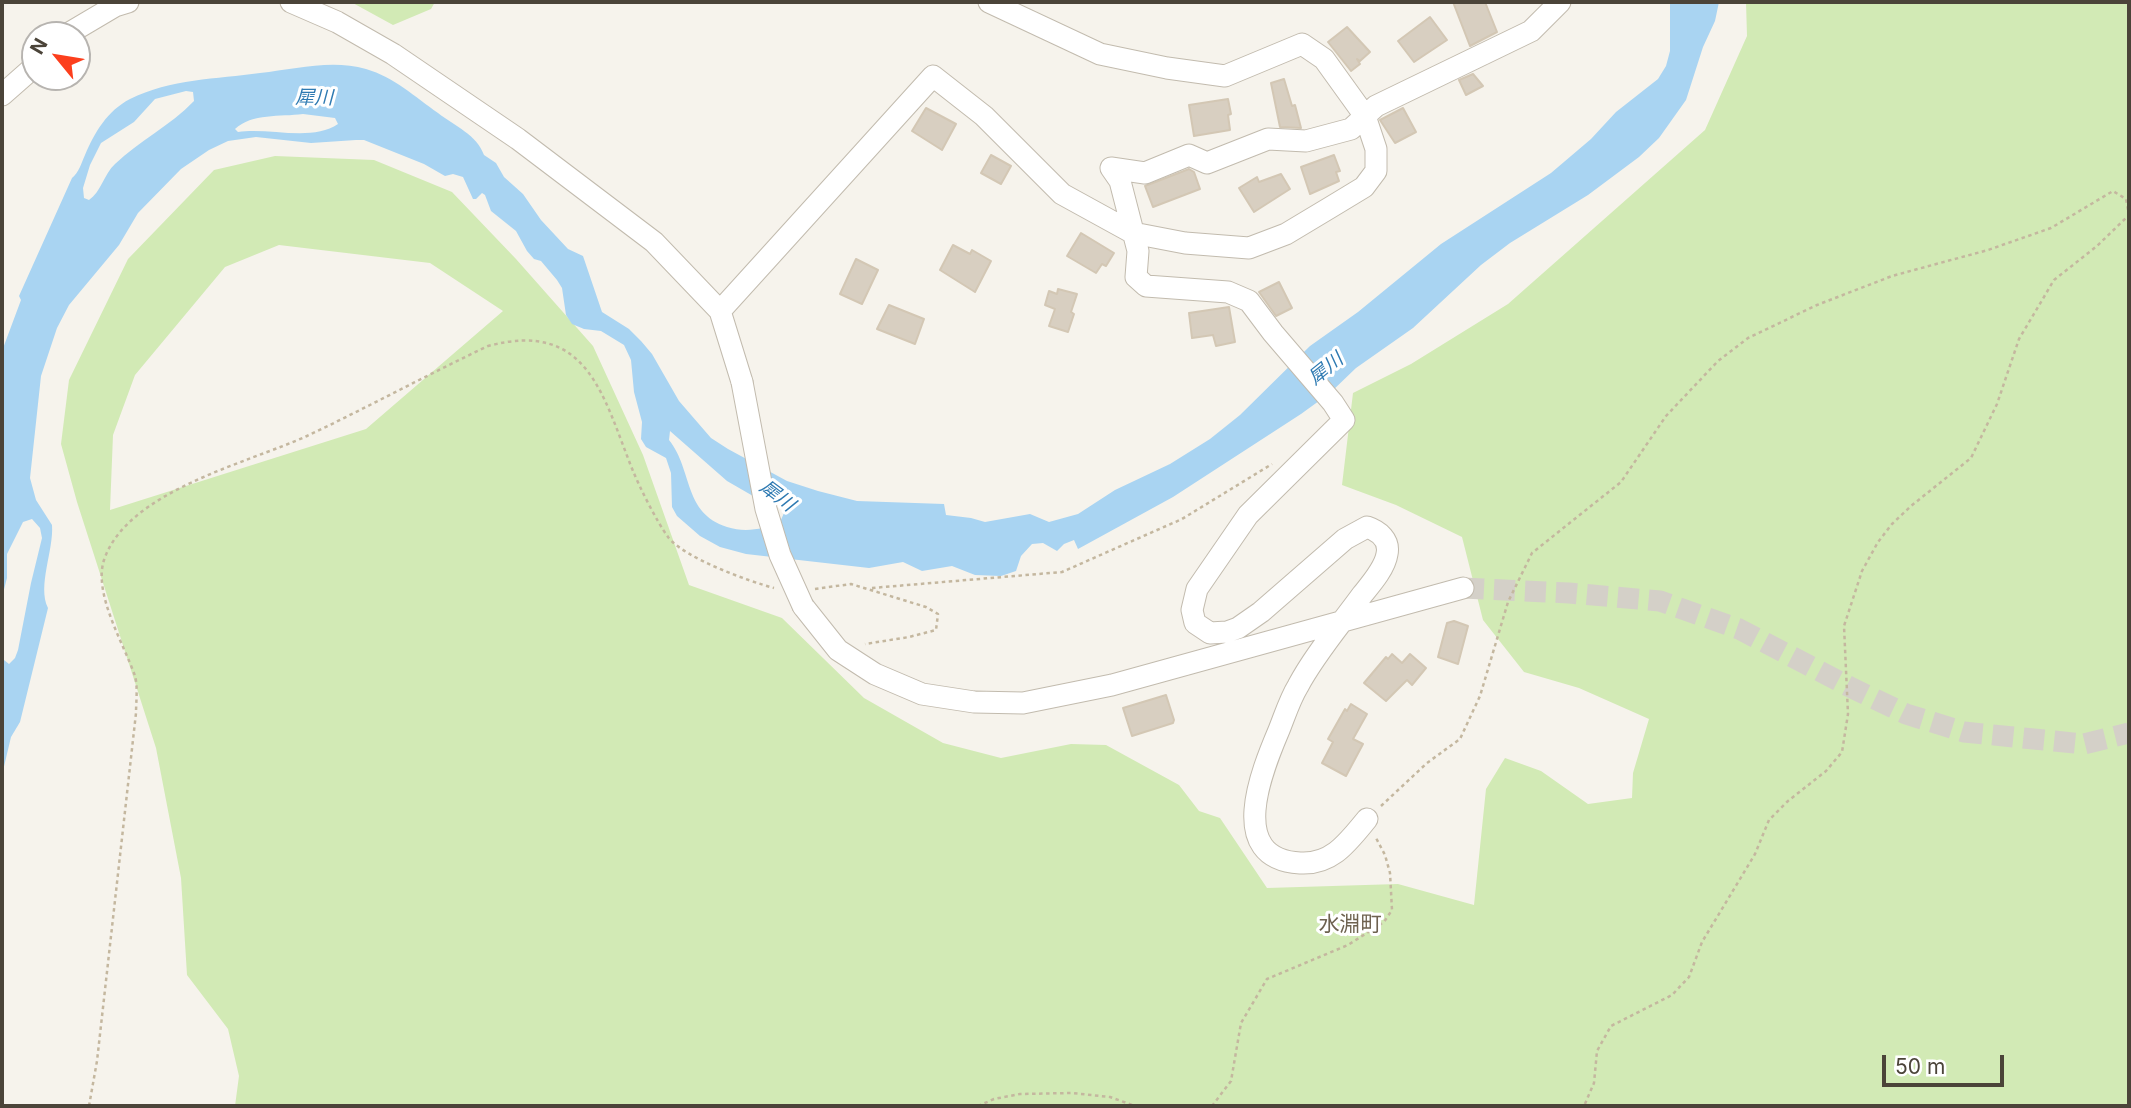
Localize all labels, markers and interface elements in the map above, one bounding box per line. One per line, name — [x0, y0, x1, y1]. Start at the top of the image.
north arrow — [21, 21, 91, 91]
text: N — [26, 34, 53, 58]
water label: 犀川 — [295, 86, 333, 110]
water label: 犀川 — [1304, 348, 1348, 390]
water label: 犀川 — [755, 475, 799, 517]
district label: 水淵町 — [1319, 912, 1381, 938]
scale bar — [1886, 1042, 2008, 1086]
text: 50 m — [1895, 1054, 1945, 1079]

